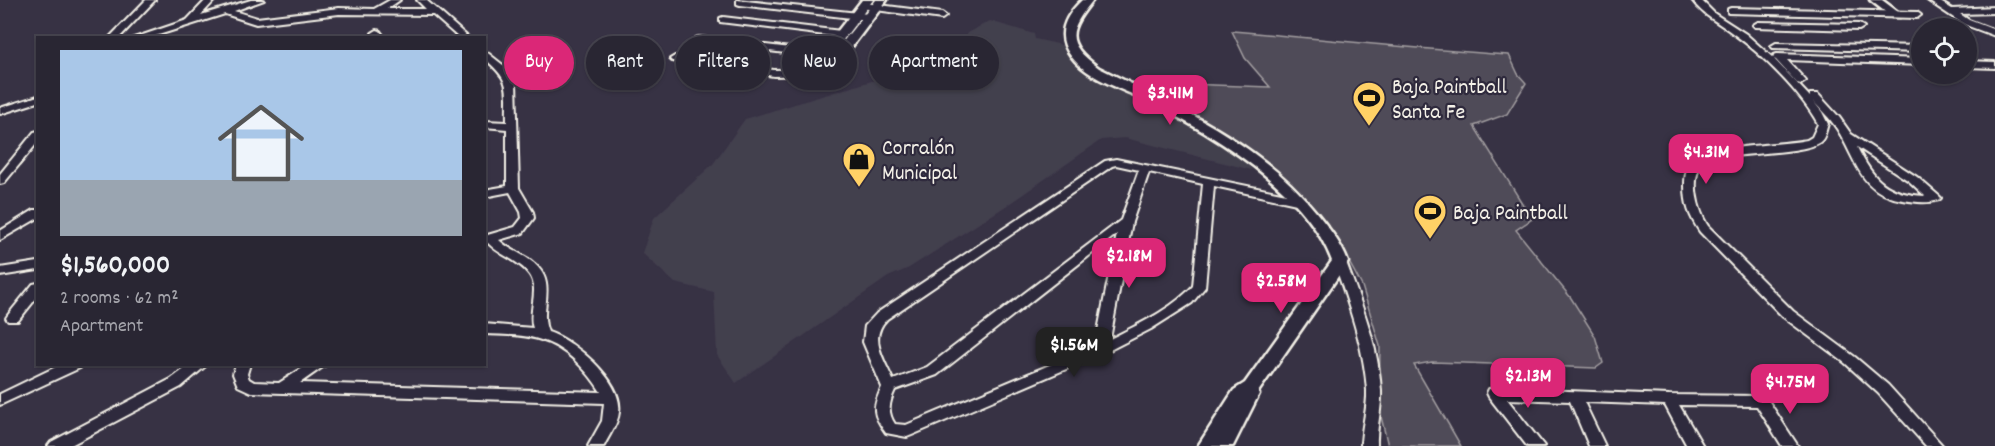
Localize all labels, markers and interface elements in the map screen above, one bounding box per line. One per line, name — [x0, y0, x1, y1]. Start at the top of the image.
map controls — [1911, 18, 1977, 84]
button: locate — [1911, 18, 1977, 84]
chip: Buy — [504, 36, 574, 90]
chip: Rent — [586, 36, 664, 90]
chip: Filters — [676, 36, 770, 90]
chip: New — [782, 36, 857, 90]
chip: Apartment — [869, 36, 999, 90]
place label: Baja Paintball Santa Fe — [1392, 73, 1507, 129]
pin: $3.41M — [1121, 75, 1219, 126]
text: $3.41M — [1147, 80, 1193, 108]
sports icon: Baja Paintball Santa Fe — [1351, 80, 1387, 127]
icon: home — [207, 89, 315, 197]
place label: Corralón Municipal — [882, 134, 957, 190]
pin: $4.31M — [1657, 134, 1755, 185]
text: $4.31M — [1683, 139, 1729, 167]
shop icon: Corralón Municipal — [841, 141, 877, 188]
sports icon: Baja Paintball — [1412, 193, 1448, 240]
place label: Baja Paintball — [1453, 199, 1568, 230]
pin: $2.18M — [1080, 238, 1178, 289]
text: $2.18M — [1106, 243, 1152, 271]
text: $1,560,000 — [60, 248, 170, 285]
pin: $2.58M — [1232, 263, 1330, 314]
text: $2.58M — [1255, 268, 1307, 296]
text: 2 rooms · 62 m² — [60, 285, 179, 313]
text: Apartment — [60, 313, 143, 341]
pin: $1.56M — [1025, 327, 1123, 378]
text: $1.56M — [1050, 332, 1098, 360]
pin: $2.13M — [1479, 358, 1577, 409]
text: $2.13M — [1504, 363, 1552, 391]
pin: $4.75M — [1741, 364, 1839, 415]
text: $4.75M — [1765, 369, 1815, 397]

